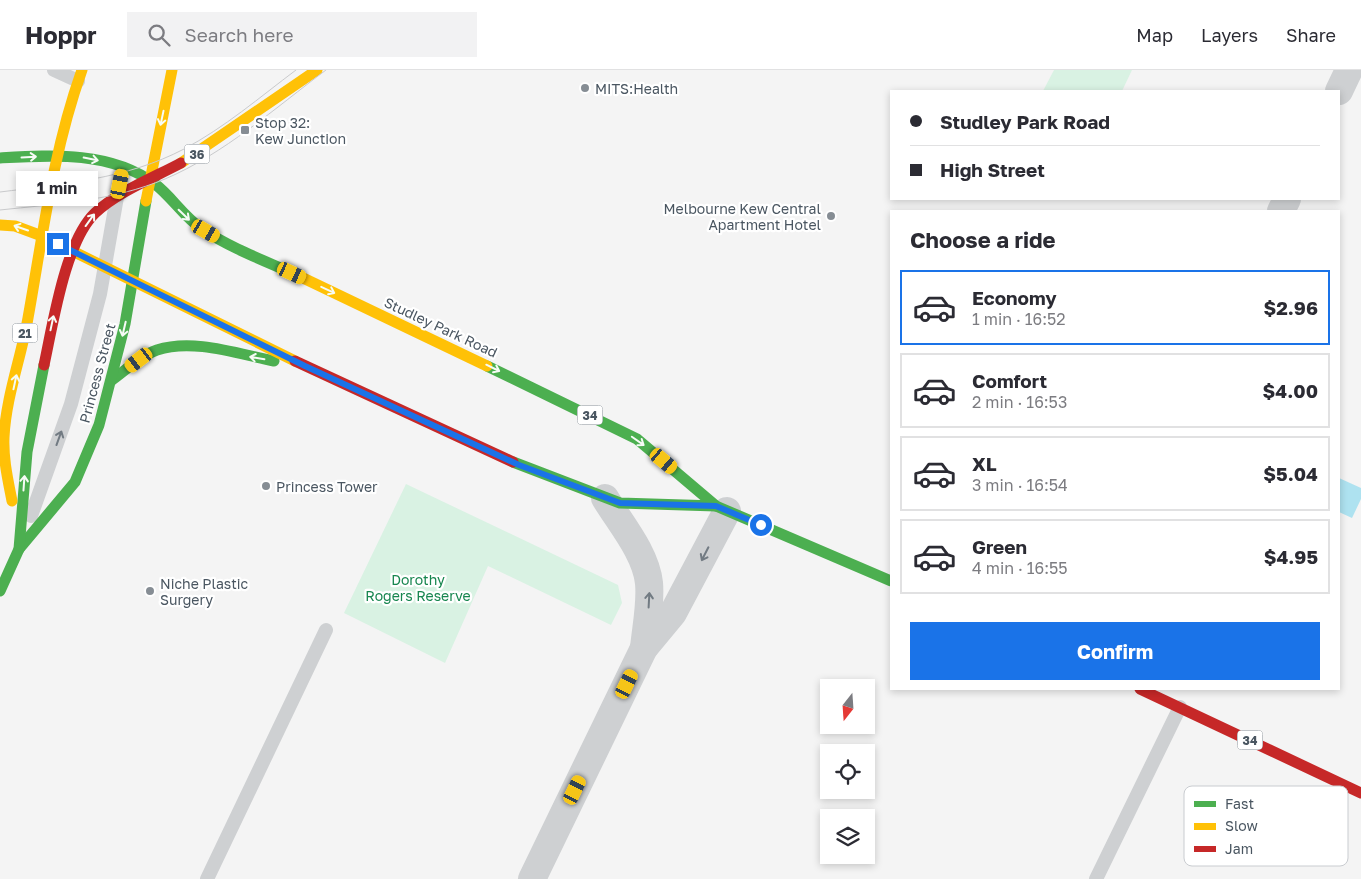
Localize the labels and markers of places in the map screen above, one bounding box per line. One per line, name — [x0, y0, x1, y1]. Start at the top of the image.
place label: MITS:Health — [595, 80, 678, 97]
marker: MITS:Health — [579, 82, 591, 94]
place label: Stop 32: Kew Junction — [255, 114, 346, 147]
marker: Stop 32: Kew Junction — [239, 124, 251, 136]
place label: Melbourne Kew Central Apartment Hotel — [664, 200, 821, 233]
marker: Melbourne Kew Central Apartment Hotel — [825, 210, 837, 222]
place label: Princess Tower — [276, 478, 378, 495]
marker: Princess Tower — [260, 480, 272, 492]
place label: Niche Plastic Surgery — [160, 575, 249, 608]
marker: Niche Plastic Surgery — [144, 585, 156, 597]

